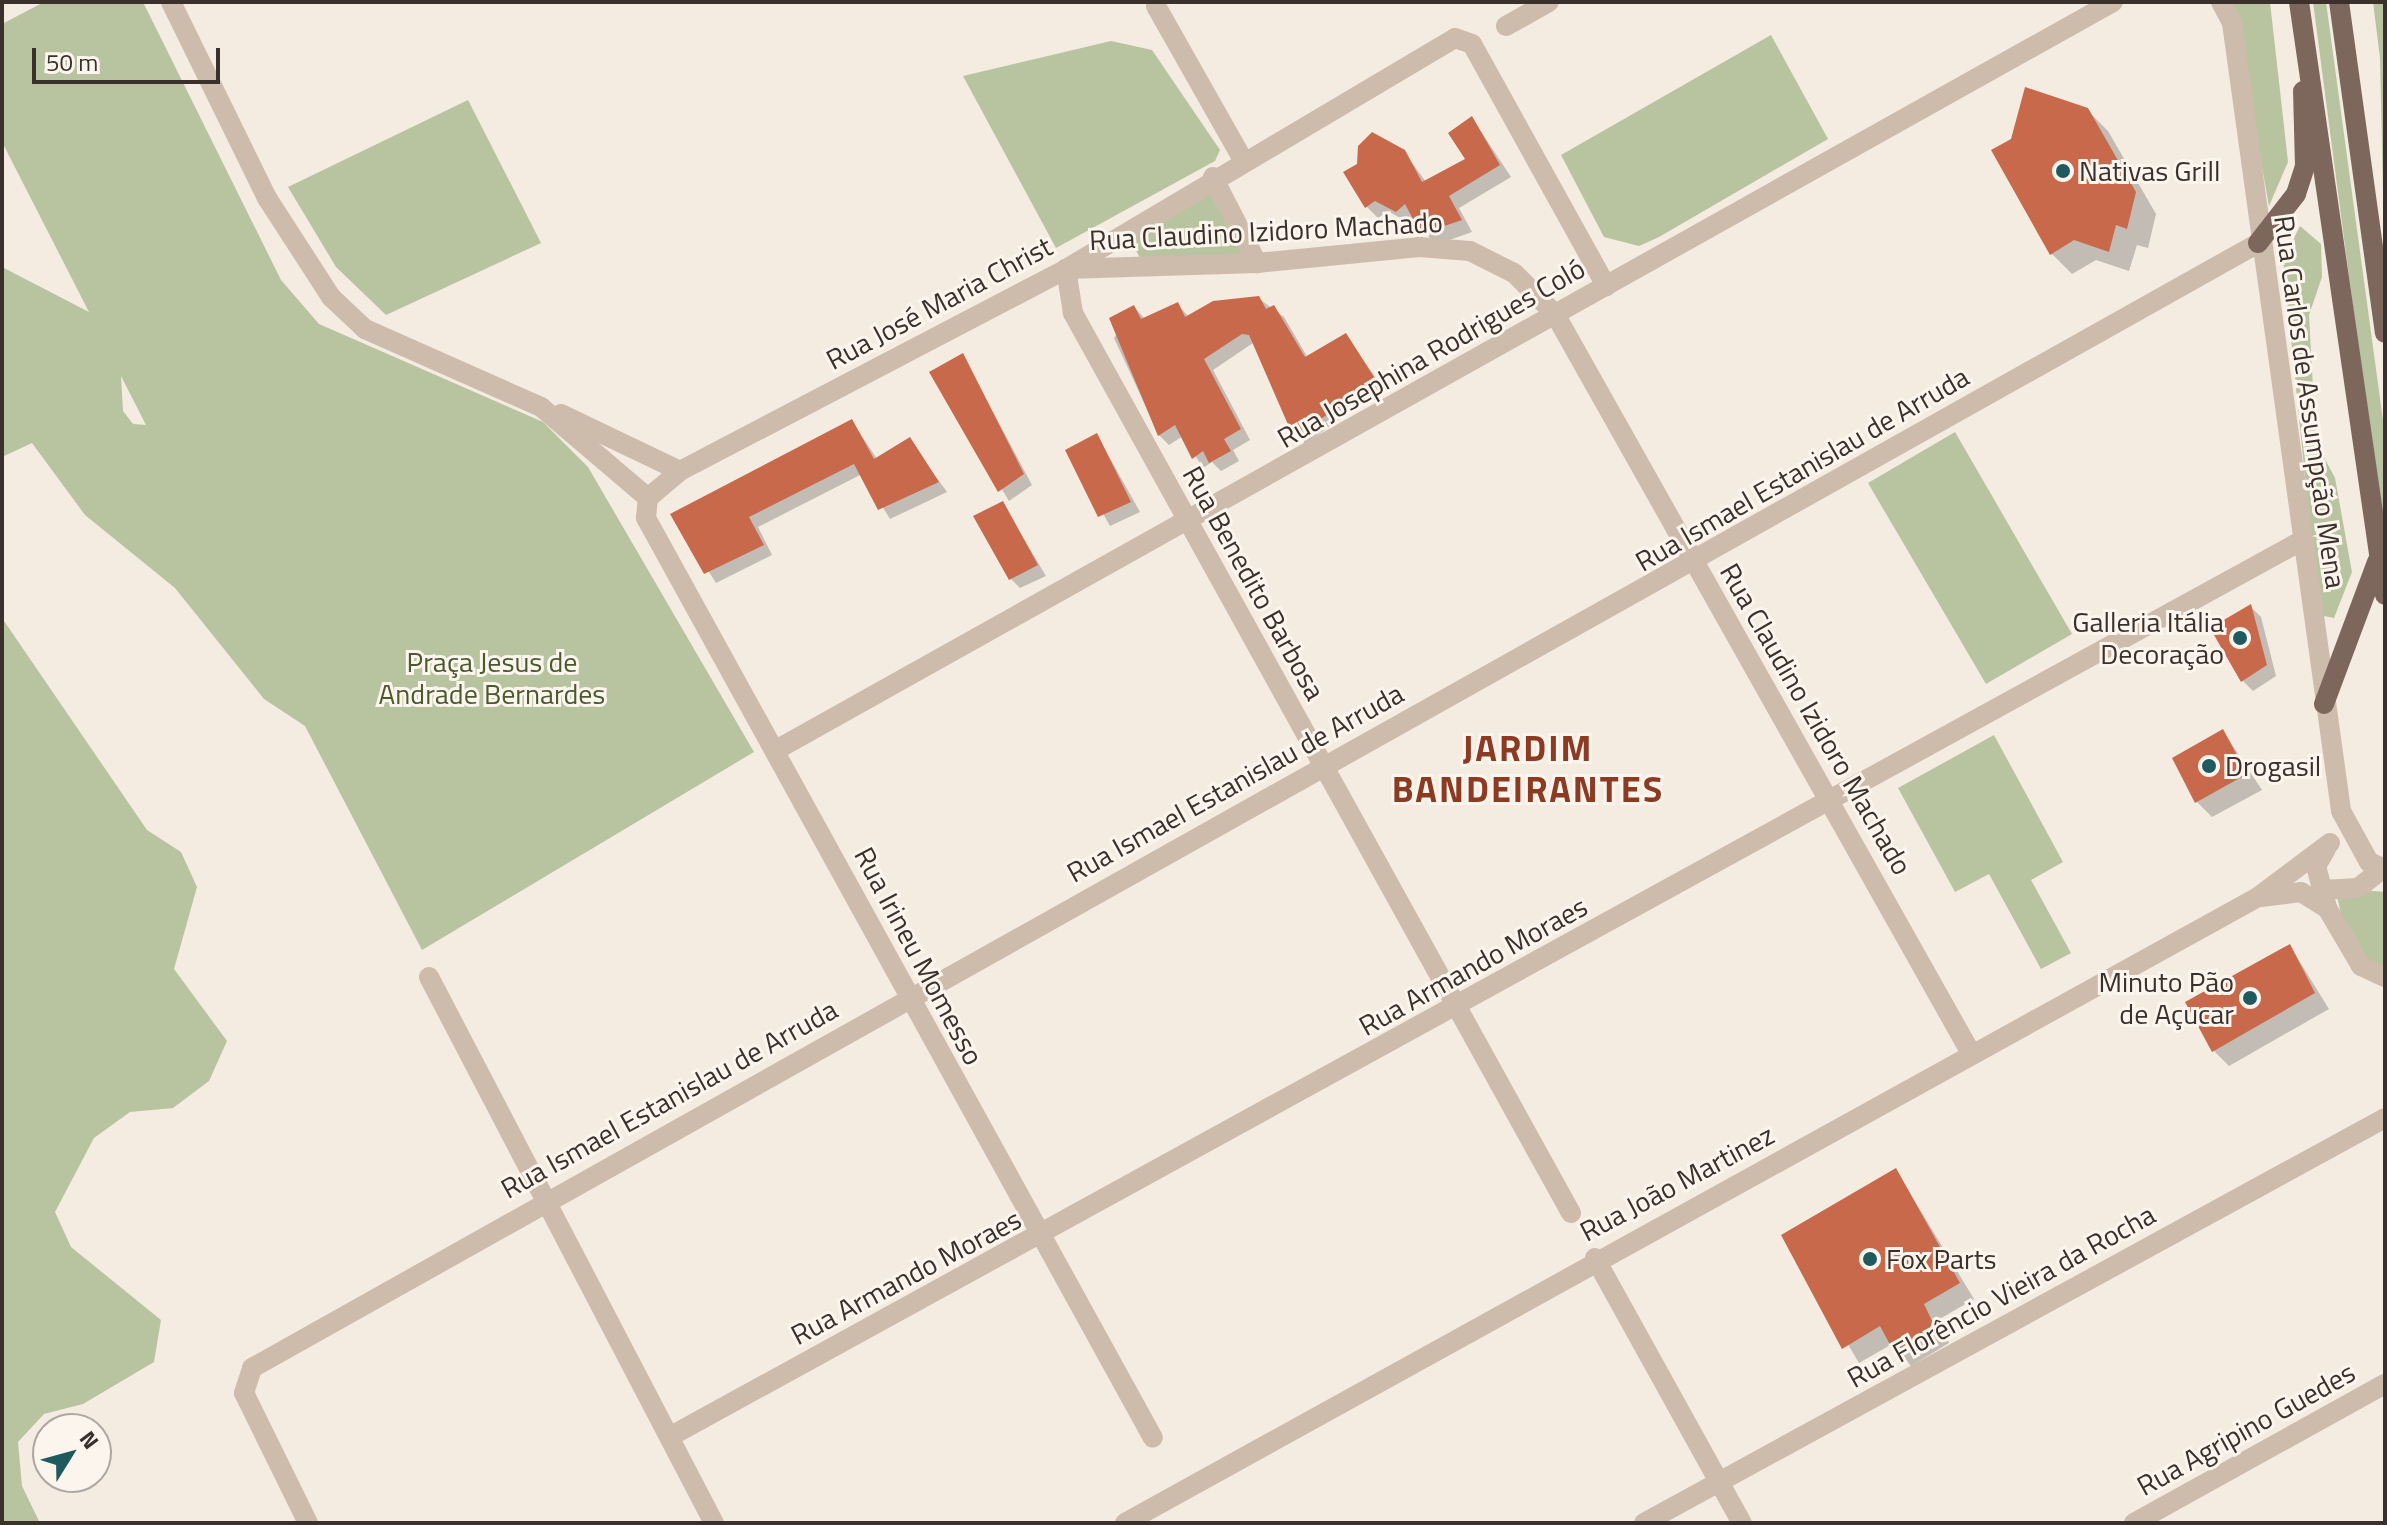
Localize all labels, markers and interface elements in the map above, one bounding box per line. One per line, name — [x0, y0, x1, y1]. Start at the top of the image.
scale bar — [36, 32, 224, 82]
text: 50 m — [46, 44, 98, 80]
place label: Nativas Grill — [2079, 154, 2220, 188]
marker: Nativas Grill — [2054, 162, 2072, 180]
street label: Rua Claudino Izidoro Machado — [1088, 205, 1444, 257]
street label: Rua Carlos de Assumpção Mena — [2267, 213, 2353, 591]
street label: Rua José Maria Christ — [820, 229, 1058, 377]
street label: Rua Josephina Rodrigues Coló — [1271, 251, 1591, 455]
street label: Rua Ismael Estanislau de Arruda — [1629, 360, 1975, 578]
street label: Rua Benedito Barbosa — [1176, 460, 1332, 706]
street label: Rua Claudino Izidoro Machado — [1713, 557, 1919, 881]
place label: Galleria Itália Decoração — [2072, 605, 2224, 671]
marker: Galleria Itália Decoração — [2231, 629, 2249, 647]
park label: Praça Jesus de Andrade Bernardes — [379, 645, 605, 711]
street label: Rua Ismael Estanislau de Arruda — [1061, 676, 1409, 890]
district label: JARDIM BANDEIRANTES — [1392, 725, 1664, 810]
place label: Drogasil — [2225, 749, 2321, 783]
marker: Drogasil — [2200, 757, 2218, 775]
street label: Rua Irineu Momesso — [847, 841, 991, 1071]
street label: Rua Armando Moraes — [1353, 889, 1593, 1043]
place label: Minuto Pão de Açucar — [2098, 965, 2234, 1031]
marker: Minuto Pão de Açucar — [2241, 989, 2259, 1007]
street label: Rua Ismael Estanislau de Arruda — [495, 992, 843, 1206]
street label: Rua João Martinez — [1574, 1118, 1780, 1248]
street label: Rua Florêncio Vieira da Rocha — [1841, 1197, 2161, 1395]
street label: Rua Armando Moraes — [785, 1202, 1027, 1352]
place label: Fox Parts — [1886, 1242, 1997, 1276]
marker: Fox Parts — [1861, 1250, 1879, 1268]
street label: Rua Agripino Guedes — [2131, 1355, 2361, 1503]
north arrow — [32, 1413, 112, 1493]
text: N — [71, 1423, 108, 1456]

